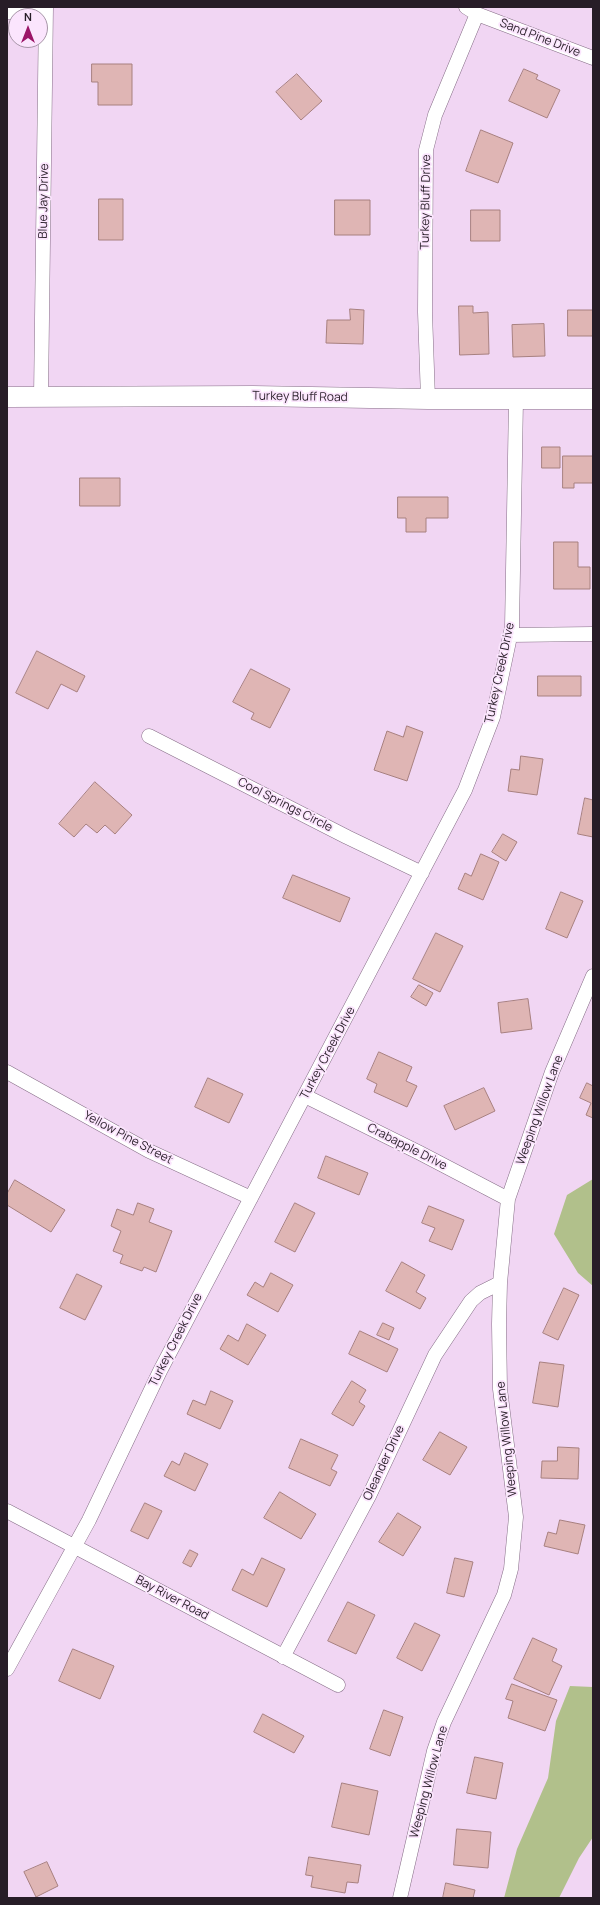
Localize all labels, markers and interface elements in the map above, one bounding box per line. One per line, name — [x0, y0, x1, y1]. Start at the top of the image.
north arrow — [8, 8, 48, 48]
text: N — [24, 9, 32, 24]
street label: Sand Pine Drive — [498, 16, 582, 60]
street label: Turkey Bluff Drive — [418, 154, 434, 250]
street label: Blue Jay Drive — [36, 163, 52, 239]
street label: Turkey Bluff Road — [252, 389, 348, 405]
street label: Turkey Creek Drive — [482, 621, 518, 725]
street label: Cool Springs Circle — [235, 775, 335, 835]
street label: Turkey Creek Drive — [298, 1004, 358, 1102]
street label: Weeping Willow Lane — [513, 1053, 567, 1167]
street label: Yellow Pine Street — [81, 1108, 175, 1168]
street label: Crabapple Drive — [365, 1121, 449, 1173]
street label: Turkey Creek Drive — [146, 1291, 206, 1389]
street label: Weeping Willow Lane — [494, 1381, 520, 1497]
street label: Oleander Drive — [360, 1423, 408, 1503]
street label: Bay River Road — [133, 1573, 211, 1623]
street label: Weeping Willow Lane — [407, 1724, 451, 1840]

